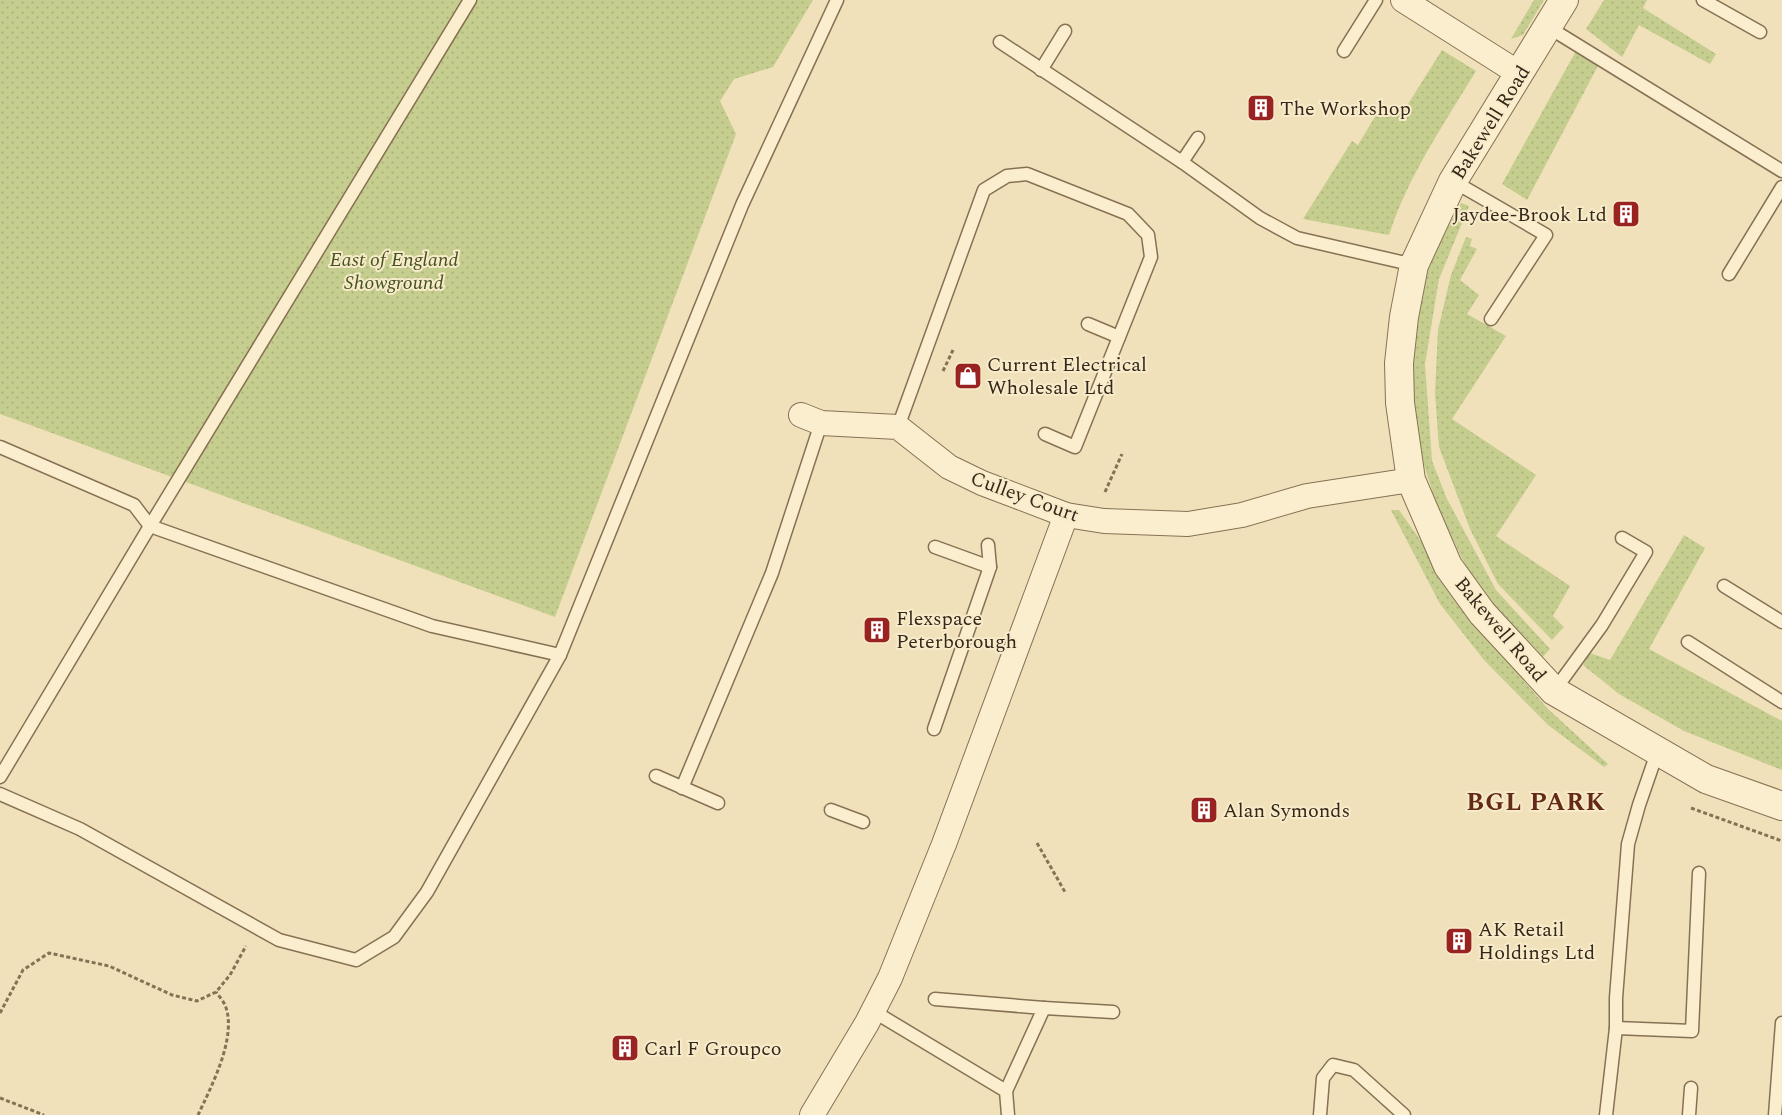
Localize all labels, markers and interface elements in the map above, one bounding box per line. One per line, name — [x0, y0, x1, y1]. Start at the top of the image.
street label: Bakewell Road — [1444, 60, 1538, 186]
building icon: The Workshop — [1246, 93, 1276, 123]
place label: The Workshop — [1280, 94, 1411, 124]
building icon: Jaydee-Brook Ltd — [1611, 199, 1641, 229]
place label: Jaydee-Brook Ltd — [1452, 200, 1607, 230]
park label: East of England Showground — [329, 245, 459, 298]
place label: Current Electrical Wholesale Ltd — [987, 350, 1147, 403]
shop icon: Current Electrical Wholesale Ltd — [953, 361, 983, 391]
street label: Culley Court — [966, 463, 1083, 530]
street label: Bakewell Road — [1447, 570, 1553, 689]
place label: Flexspace Peterborough — [896, 604, 1017, 657]
building icon: Flexspace Peterborough — [862, 615, 892, 645]
district label: BGL PARK — [1466, 784, 1606, 822]
building icon: Alan Symonds — [1189, 795, 1219, 825]
place label: Alan Symonds — [1223, 796, 1350, 826]
place label: AK Retail Holdings Ltd — [1478, 915, 1595, 968]
building icon: AK Retail Holdings Ltd — [1444, 926, 1474, 956]
building icon: Carl F Groupco — [610, 1033, 640, 1063]
place label: Carl F Groupco — [644, 1034, 782, 1064]

